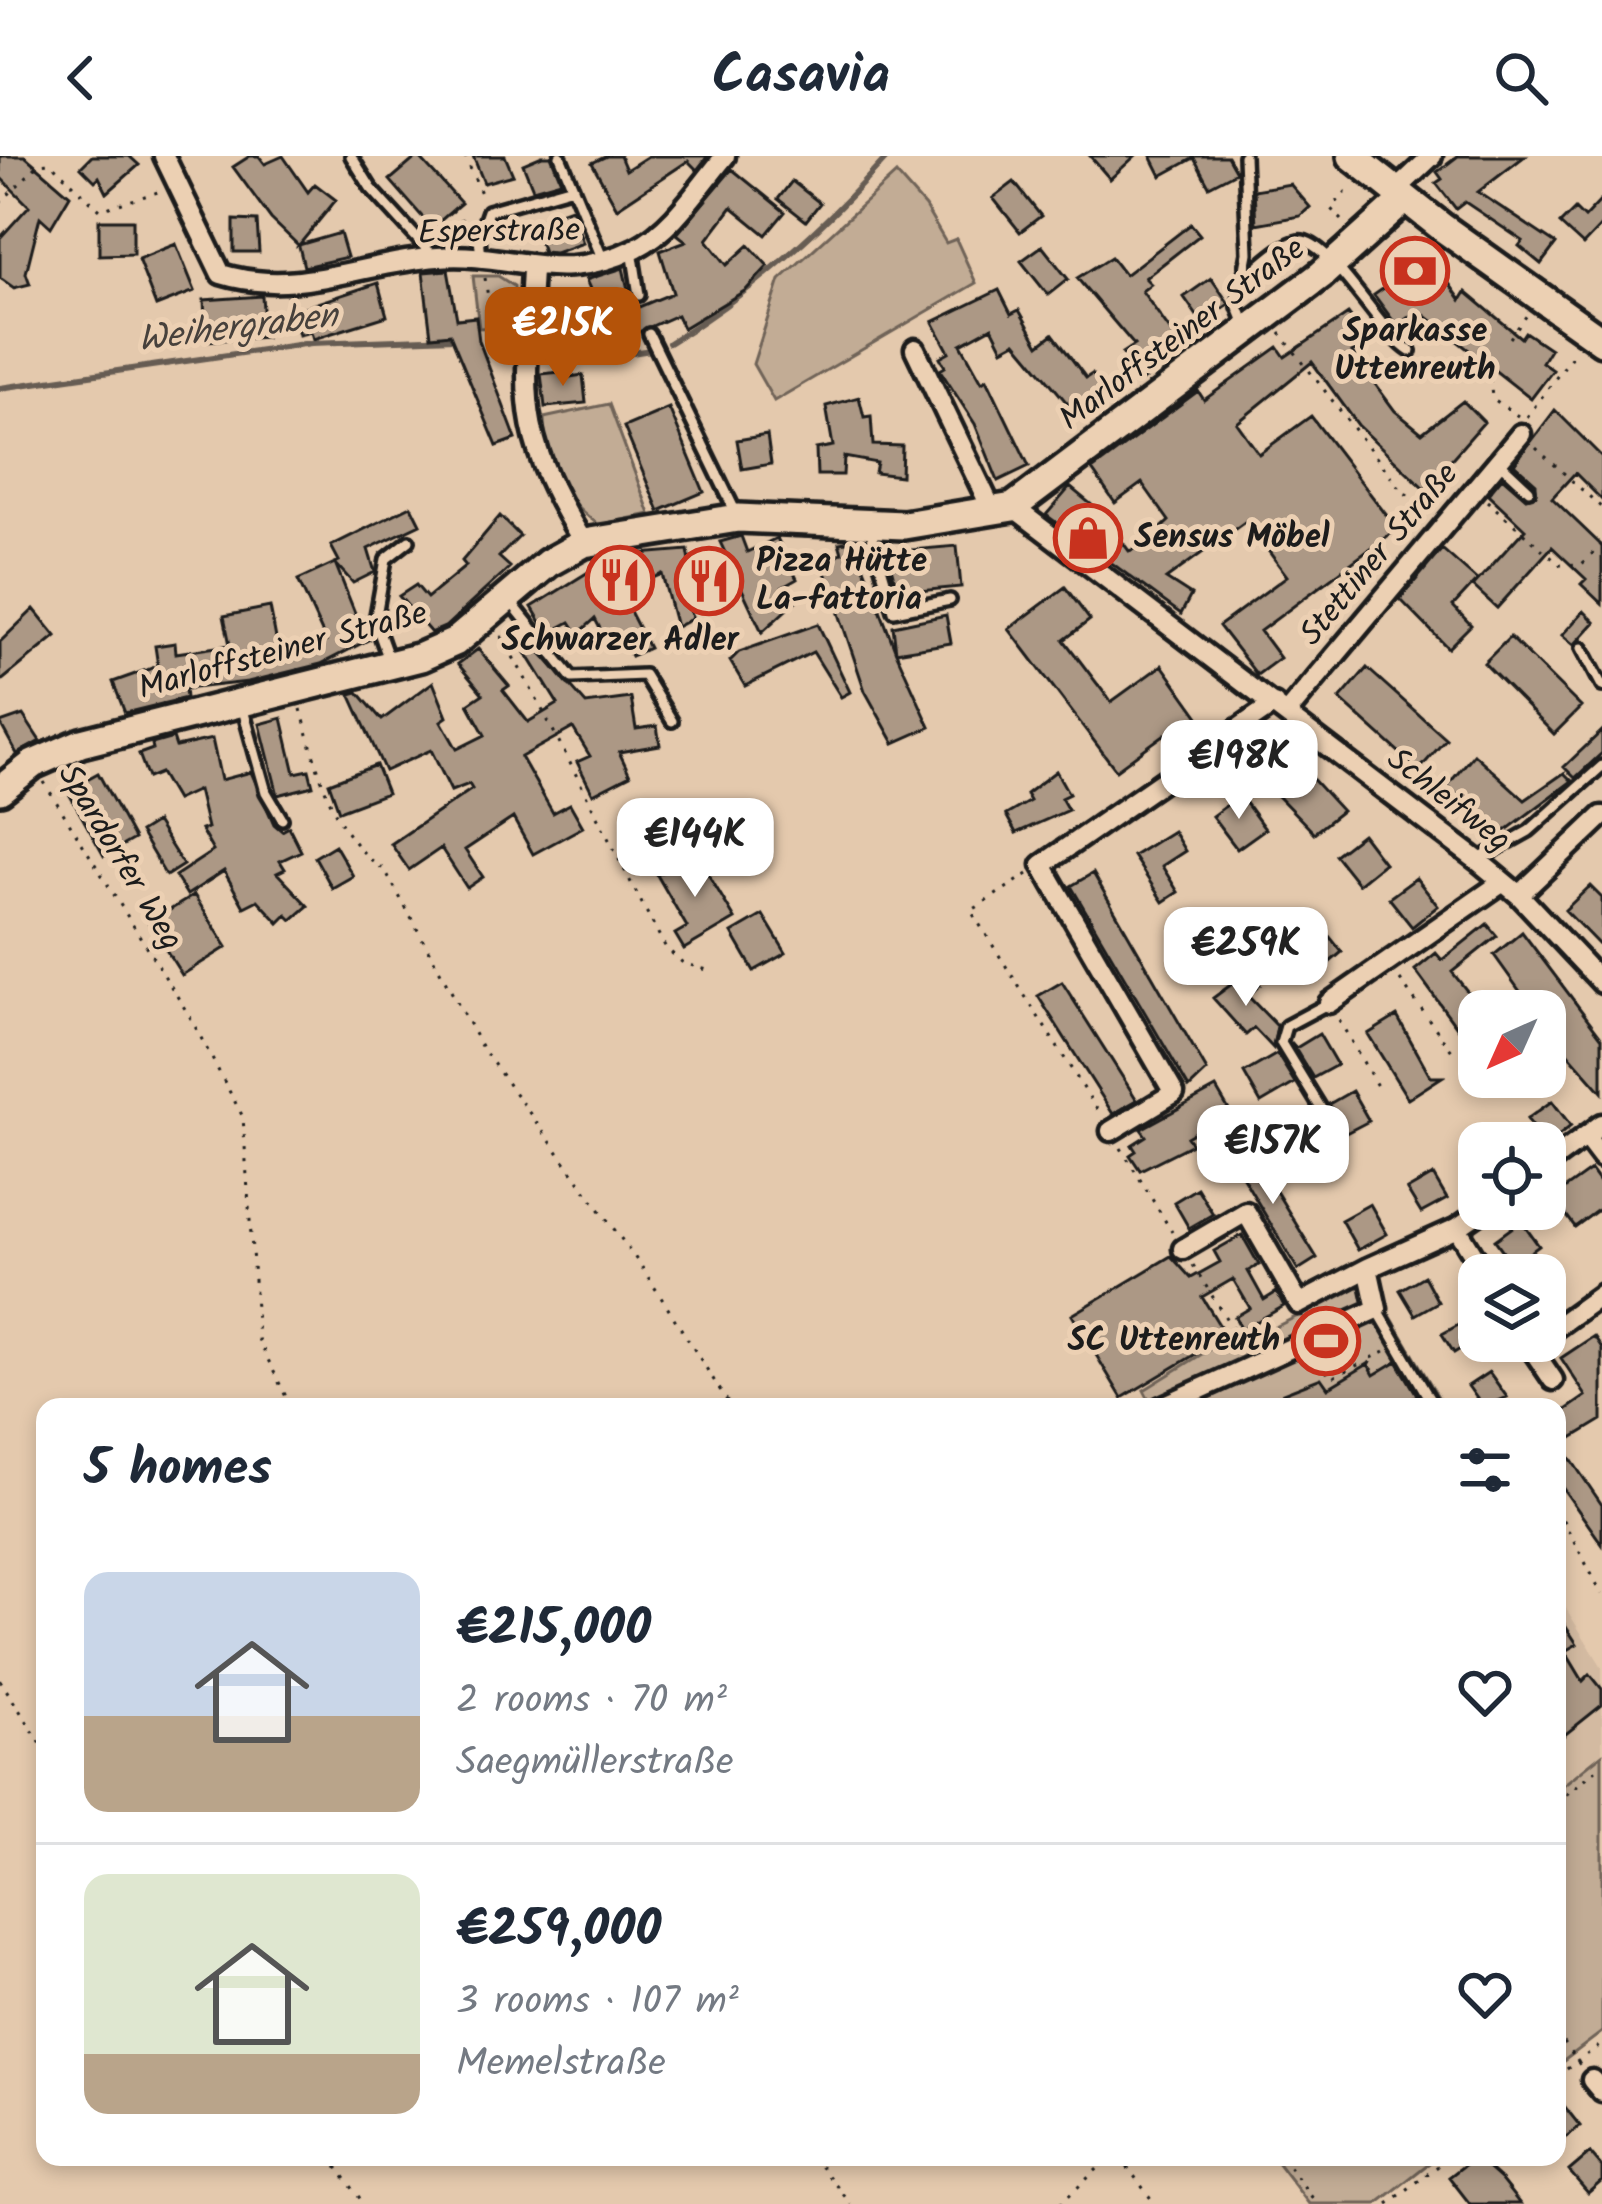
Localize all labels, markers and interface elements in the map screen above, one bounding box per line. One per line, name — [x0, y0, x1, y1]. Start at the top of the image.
text: Casavia — [712, 35, 890, 121]
icon: back — [48, 45, 114, 111]
icon: search — [1488, 45, 1554, 111]
street label: Esperstraße — [417, 205, 581, 261]
street label: Marloffsteiner Straße — [1048, 224, 1318, 446]
bank icon: Sparkasse Uttenreuth — [1380, 236, 1450, 306]
pin: €215K — [479, 287, 647, 389]
water label: Weihergraben — [135, 288, 344, 370]
text: €215K — [512, 295, 614, 357]
place label: Sparkasse Uttenreuth — [1334, 306, 1496, 397]
street label: Stettiner Straße — [1287, 451, 1473, 659]
shop icon: Sensus Möbel — [1053, 503, 1123, 573]
place label: Sensus Möbel — [1134, 512, 1330, 565]
place label: Pizza Hütte La-fattoria — [756, 536, 927, 627]
restaurant icon: Schwarzer Adler — [585, 545, 655, 615]
restaurant icon: Pizza Hütte La-fattoria — [674, 546, 744, 616]
street label: Marloffsteiner Straße — [133, 588, 434, 716]
place label: Schwarzer Adler — [501, 615, 741, 668]
pin: €198K — [1155, 720, 1323, 822]
text: €198K — [1188, 728, 1290, 790]
street label: Schleifweg — [1374, 735, 1522, 867]
street label: Spardorfer Weg — [42, 754, 196, 962]
pin: €144K — [611, 798, 779, 900]
text: €144K — [644, 806, 746, 868]
pin: €259K — [1162, 907, 1330, 1009]
text: €259K — [1191, 915, 1301, 977]
north arrow — [1458, 990, 1566, 1098]
map controls — [1458, 990, 1566, 1362]
pin: €157K — [1189, 1105, 1357, 1207]
text: €157K — [1224, 1113, 1322, 1175]
button: locate — [1458, 1122, 1566, 1230]
button: layers — [1458, 1254, 1566, 1362]
sports icon: SC Uttenreuth — [1291, 1306, 1361, 1376]
place label: SC Uttenreuth — [1067, 1315, 1280, 1368]
text: 5 homes — [84, 1430, 272, 1511]
icon: filters — [1452, 1437, 1518, 1503]
text: €215,000 — [456, 1590, 651, 1671]
icon: home — [180, 1620, 324, 1764]
icon: heart — [1452, 1659, 1518, 1725]
text: 2 rooms · 70 m² — [456, 1671, 727, 1733]
text: Saegmüllerstraße — [456, 1733, 734, 1795]
text: €259,000 — [456, 1891, 662, 1972]
icon: home — [180, 1922, 324, 2066]
icon: heart — [1452, 1961, 1518, 2027]
text: 3 rooms · 107 m² — [456, 1972, 739, 2034]
text: Memelstraße — [456, 2034, 666, 2096]

